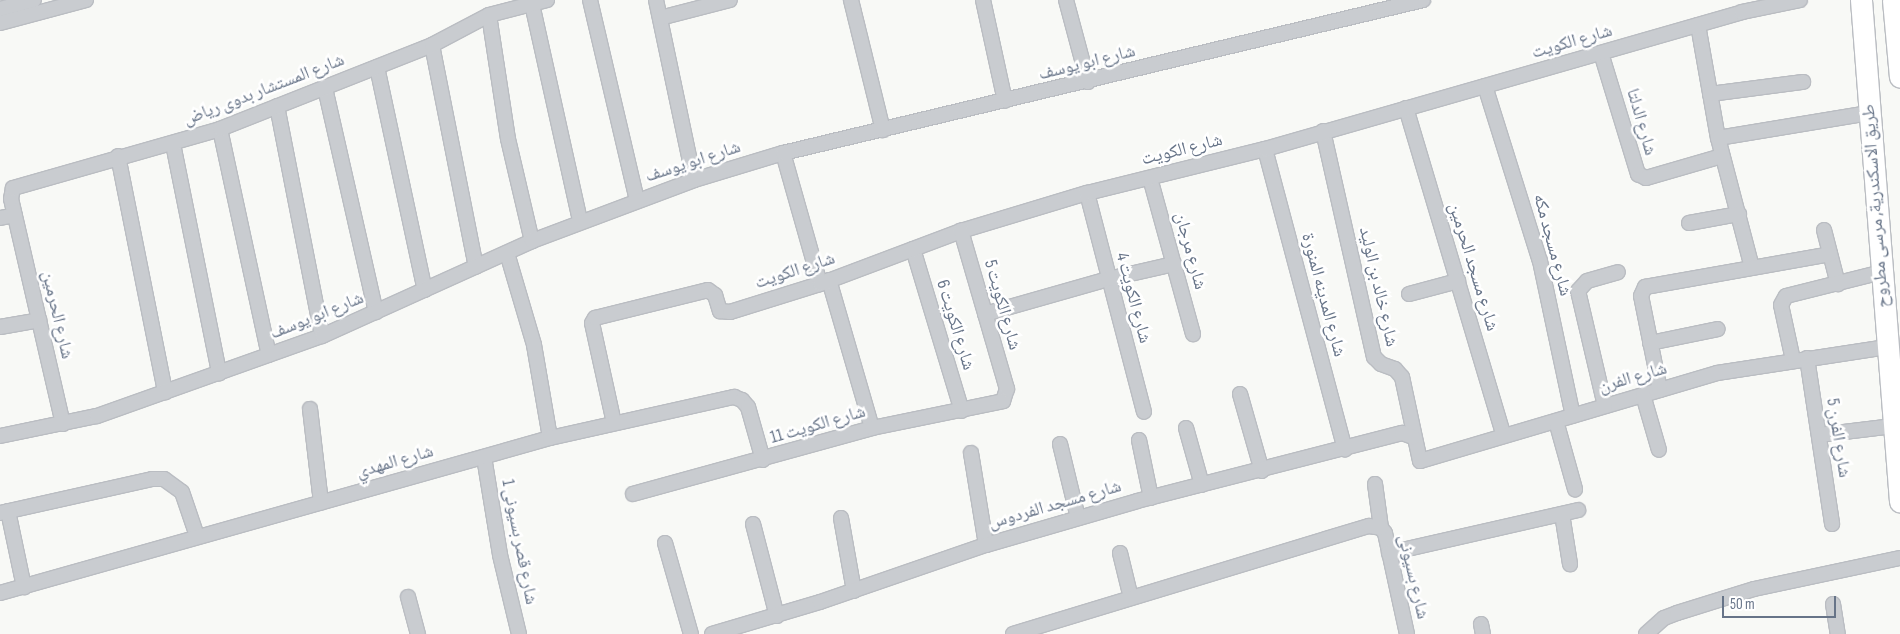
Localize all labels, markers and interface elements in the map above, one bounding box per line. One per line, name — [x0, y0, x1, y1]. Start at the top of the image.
street label: شارع الكويت — [1529, 20, 1615, 64]
street label: شارع ابو يوسف — [1036, 41, 1138, 85]
street label: شارع المستشار بدوى رياض — [180, 49, 348, 131]
street label: شارع الدلتا — [1621, 86, 1661, 158]
street label: طريق الاسكندرية, مرسى مطروح — [1858, 103, 1894, 309]
street label: شارع الكويت — [1139, 130, 1225, 170]
street label: شارع ابو يوسف — [643, 136, 743, 188]
street label: شارع مسجد مكه — [1528, 191, 1576, 299]
street label: شارع مسجد الحرمين — [1443, 200, 1503, 334]
street label: شارع مرجان — [1169, 210, 1211, 292]
street label: شارع خالد بن الوليد — [1354, 225, 1402, 349]
street label: شارع المدينه المنورة — [1296, 231, 1350, 359]
street label: شارع الكويت — [752, 248, 838, 294]
street label: شارع الكويت 4 — [1111, 250, 1155, 346]
street label: شارع الكويت 5 — [979, 257, 1025, 353]
street label: شارع الحرمين — [36, 269, 78, 361]
street label: شارع الكويت 6 — [931, 277, 979, 373]
street label: شارع ابو يوسف — [267, 287, 367, 345]
street label: شارع الفرن — [1596, 358, 1670, 398]
street label: شارع الفرن 5 — [1821, 397, 1855, 479]
street label: شارع الكويت 11 — [768, 401, 868, 449]
street label: شارع المهدي — [354, 441, 436, 483]
street label: شارع مسجد الفردوس — [986, 476, 1124, 534]
street label: شارع قصر بسيونى 1 — [496, 478, 542, 606]
street label: شارع بسيونى — [1393, 533, 1433, 621]
scale bar — [1725, 586, 1839, 618]
text: 50 m — [1730, 595, 1755, 614]

